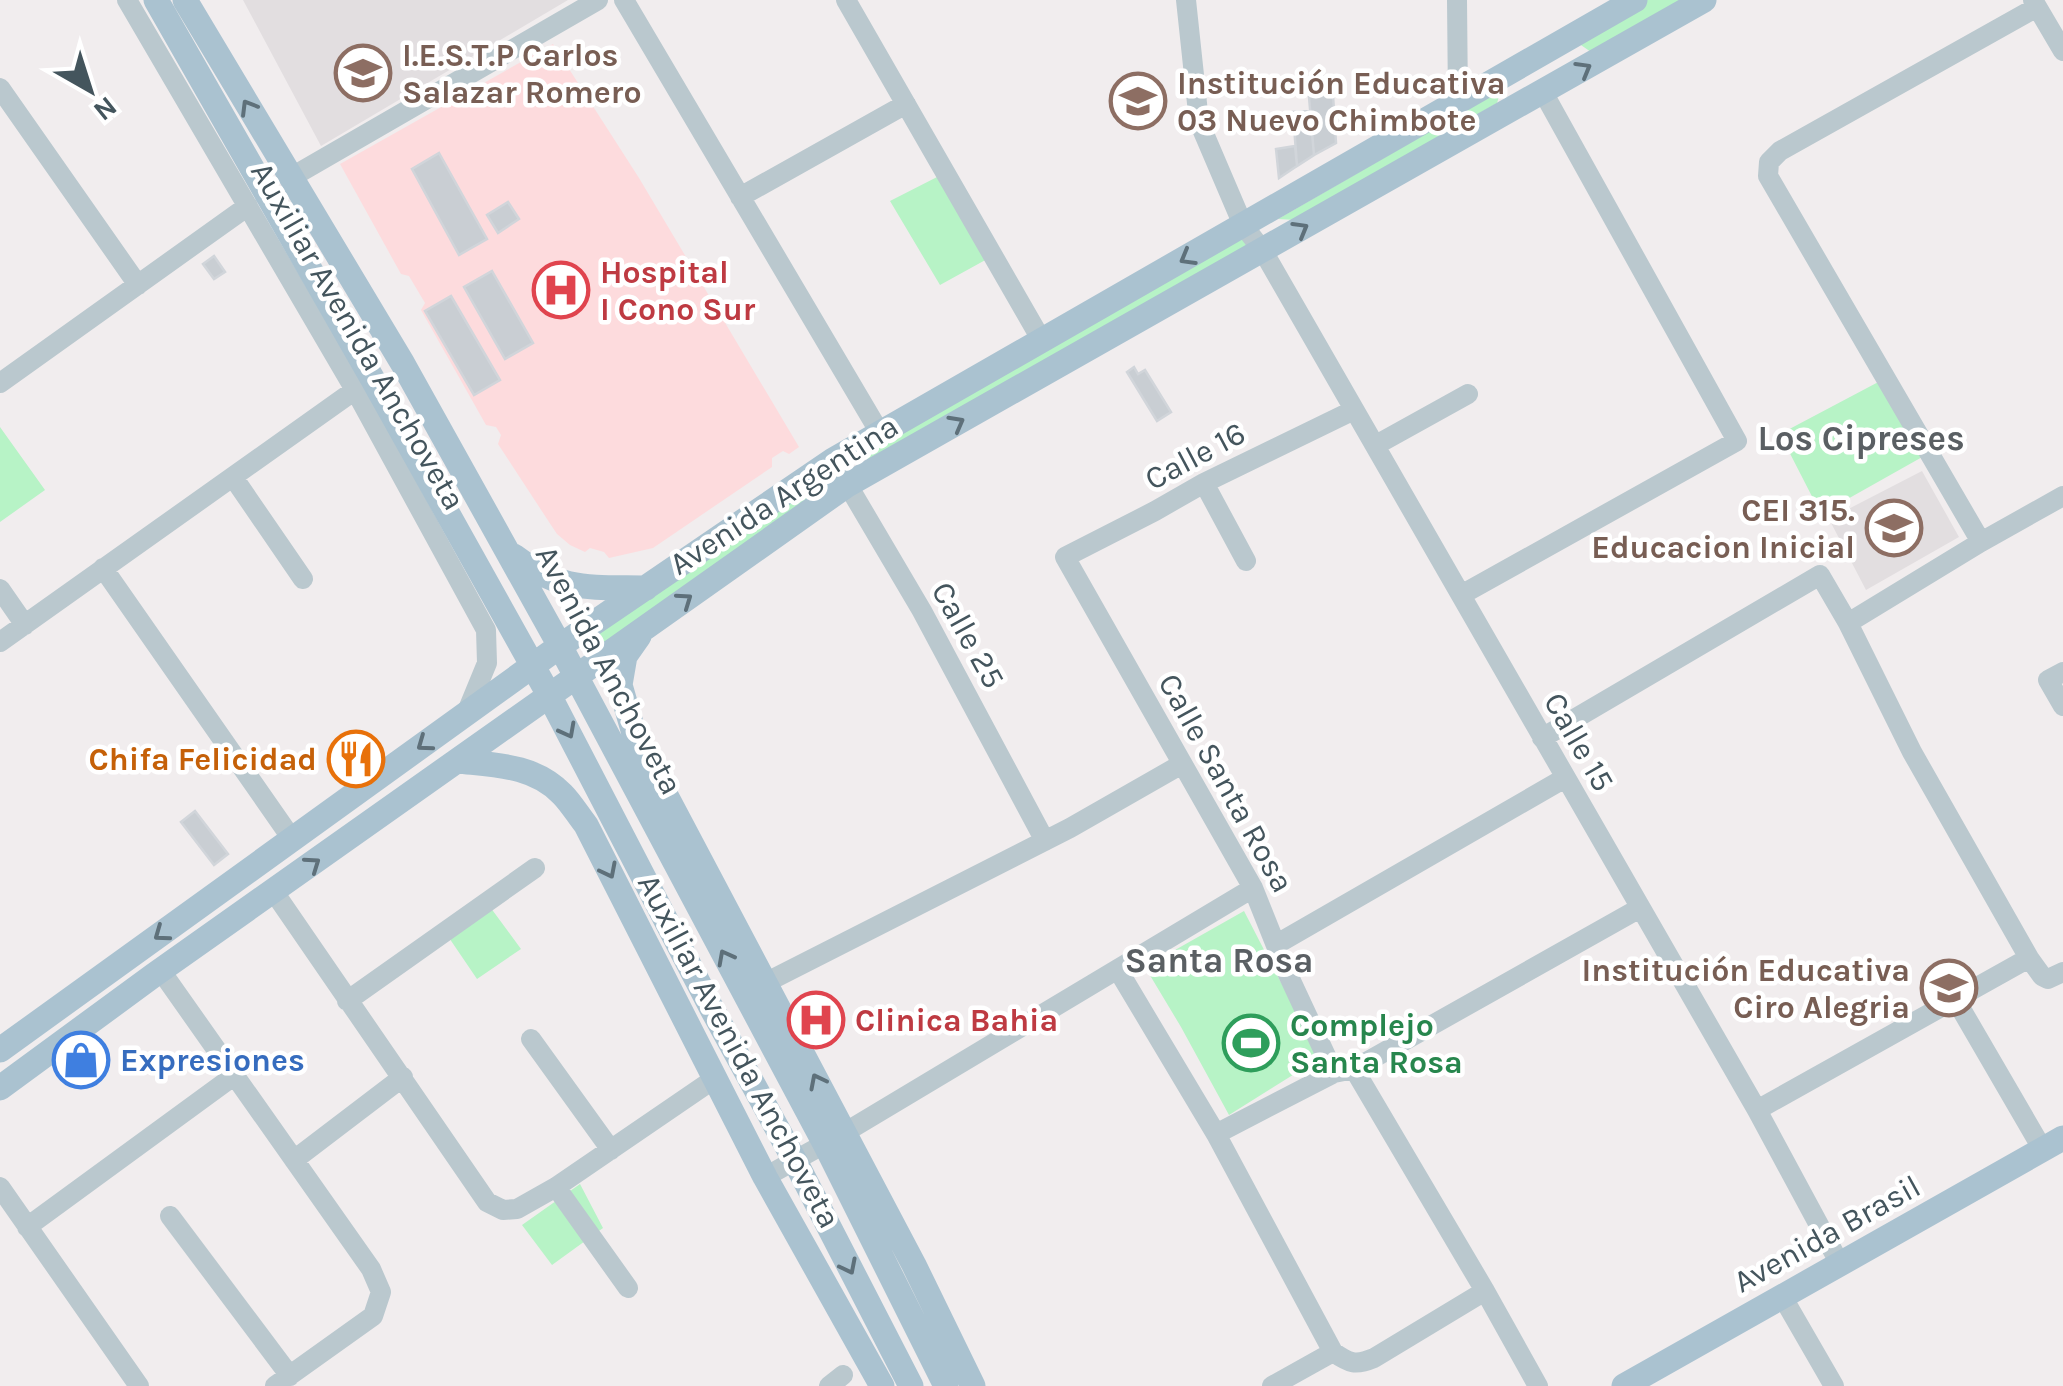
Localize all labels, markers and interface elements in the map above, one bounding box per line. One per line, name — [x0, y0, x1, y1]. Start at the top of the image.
place label: I.E.S.T.P Carlos Salazar Romero — [402, 37, 642, 111]
north arrow — [40, 40, 140, 140]
school or university icon: I.E.S.T.P Carlos Salazar Romero — [333, 43, 393, 103]
one-way arrow — [1573, 61, 1591, 81]
place label: Institución Educativa 03 Nuevo Chimbote — [1177, 65, 1506, 139]
school or university icon: Institución Educativa 03 Nuevo Chimbote — [1108, 71, 1168, 131]
text: N — [87, 90, 124, 128]
one-way arrow — [241, 100, 260, 118]
street label: Auxiliar Avenida Anchoveta — [243, 156, 473, 516]
one-way arrow — [1291, 222, 1309, 242]
one-way arrow — [1179, 246, 1197, 265]
place label: Hospital I Cono Sur — [600, 254, 756, 328]
hospital icon: Hospital I Cono Sur — [531, 260, 591, 320]
street label: Avenida Argentina — [663, 407, 905, 583]
street label: Calle 16 — [1139, 414, 1251, 498]
one-way arrow — [946, 416, 964, 435]
district label: Los Cipreses — [1757, 418, 1965, 459]
place label: CEI 315. Educacion Inicial — [1591, 492, 1855, 566]
school or university icon: CEI 315. Educacion Inicial — [1864, 498, 1924, 558]
street label: Avenida Anchoveta — [528, 539, 690, 801]
street label: Calle 25 — [924, 575, 1012, 695]
one-way arrow — [674, 594, 692, 612]
street label: Calle Santa Rosa — [1151, 667, 1301, 899]
street label: Calle 15 — [1536, 686, 1622, 798]
one-way arrow — [556, 721, 575, 739]
restaurant icon: Chifa Felicidad — [326, 729, 386, 789]
one-way arrow — [417, 732, 436, 750]
place label: Chifa Felicidad — [89, 741, 317, 778]
one-way arrow — [302, 858, 320, 876]
one-way arrow — [597, 860, 616, 878]
street label: Auxiliar Avenida Anchoveta — [630, 868, 848, 1234]
one-way arrow — [154, 922, 172, 940]
district label: Santa Rosa — [1125, 940, 1314, 981]
one-way arrow — [718, 950, 738, 968]
place label: Institución Educativa Ciro Alegria — [1581, 952, 1910, 1026]
school or university icon: Institución Educativa Ciro Alegria — [1919, 958, 1979, 1018]
hospital icon: Clinica Bahia — [786, 990, 846, 1050]
place label: Clinica Bahia — [855, 1002, 1058, 1039]
place label: Complejo Santa Rosa — [1290, 1007, 1463, 1081]
sports icon: Complejo Santa Rosa — [1221, 1013, 1281, 1073]
shop icon: Expresiones — [51, 1030, 111, 1090]
place label: Expresiones — [120, 1042, 305, 1079]
one-way arrow — [810, 1074, 829, 1092]
street label: Avenida Brasil — [1727, 1167, 1927, 1301]
one-way arrow — [837, 1256, 856, 1274]

